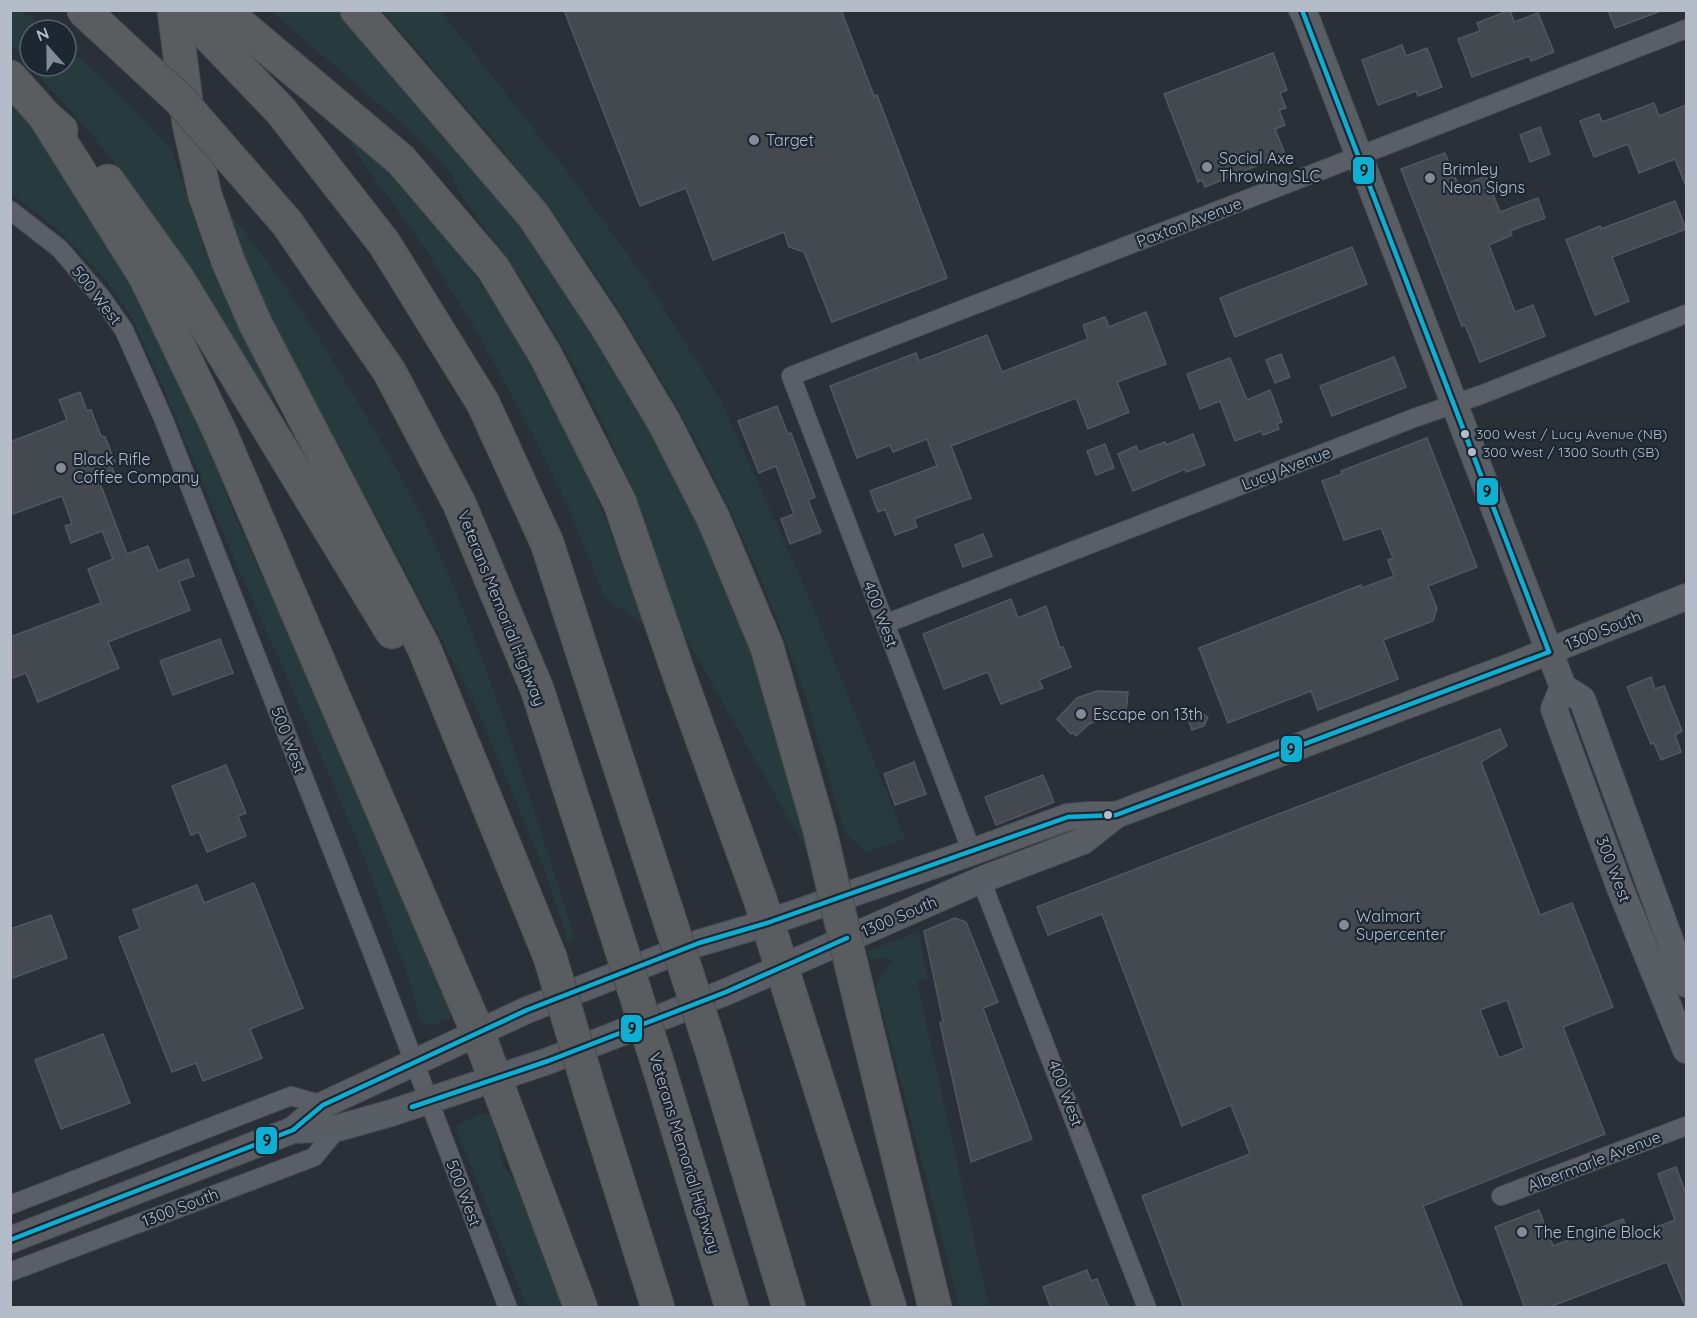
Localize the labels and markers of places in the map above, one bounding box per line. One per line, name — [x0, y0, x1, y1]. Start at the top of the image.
place label: Target — [766, 130, 814, 150]
marker: Target — [747, 133, 761, 147]
place label: Social Axe Throwing SLC — [1219, 148, 1320, 186]
place label: Brimley Neon Signs — [1442, 159, 1525, 197]
marker: Social Axe Throwing SLC — [1200, 160, 1214, 174]
marker: Brimley Neon Signs — [1423, 171, 1437, 185]
place label: 300 West / Lucy Avenue (NB) — [1476, 425, 1667, 443]
marker: 300 West / Lucy Avenue (NB) — [1459, 428, 1471, 440]
place label: 300 West / 1300 South (SB) — [1483, 443, 1660, 461]
marker: 300 West / 1300 South (SB) — [1466, 446, 1478, 458]
place label: Black Rifle Coffee Company — [73, 449, 199, 487]
marker: Black Rifle Coffee Company — [54, 461, 68, 475]
place label: Escape on 13th — [1093, 704, 1203, 724]
marker: Escape on 13th — [1074, 707, 1088, 721]
unlabelled marker — [1102, 809, 1114, 821]
place label: Walmart Supercenter — [1356, 906, 1446, 944]
marker: Walmart Supercenter — [1337, 918, 1351, 932]
place label: The Engine Block — [1534, 1222, 1661, 1242]
marker: The Engine Block — [1515, 1225, 1529, 1239]

